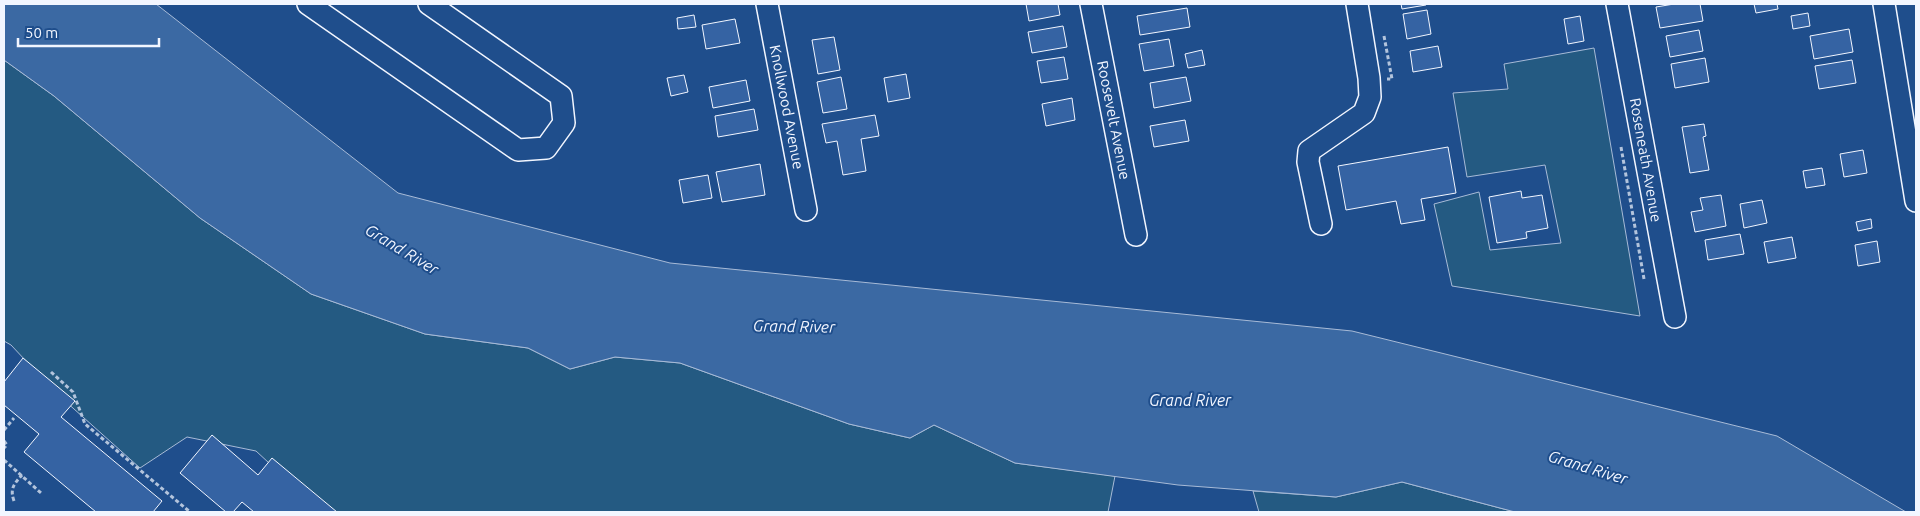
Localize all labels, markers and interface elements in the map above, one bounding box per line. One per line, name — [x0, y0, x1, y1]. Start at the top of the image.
scale bar — [18, 15, 159, 47]
text: 50 m — [25, 24, 58, 41]
street label: Knollwood Avenue — [767, 43, 807, 171]
street label: Roosevelt Avenue — [1094, 59, 1134, 181]
street label: Roseneath Avenue — [1627, 97, 1665, 223]
water label: Grand River — [362, 220, 443, 278]
water label: Grand River — [753, 316, 836, 336]
water label: Grand River — [1149, 391, 1232, 409]
water label: Grand River — [1546, 446, 1631, 488]

